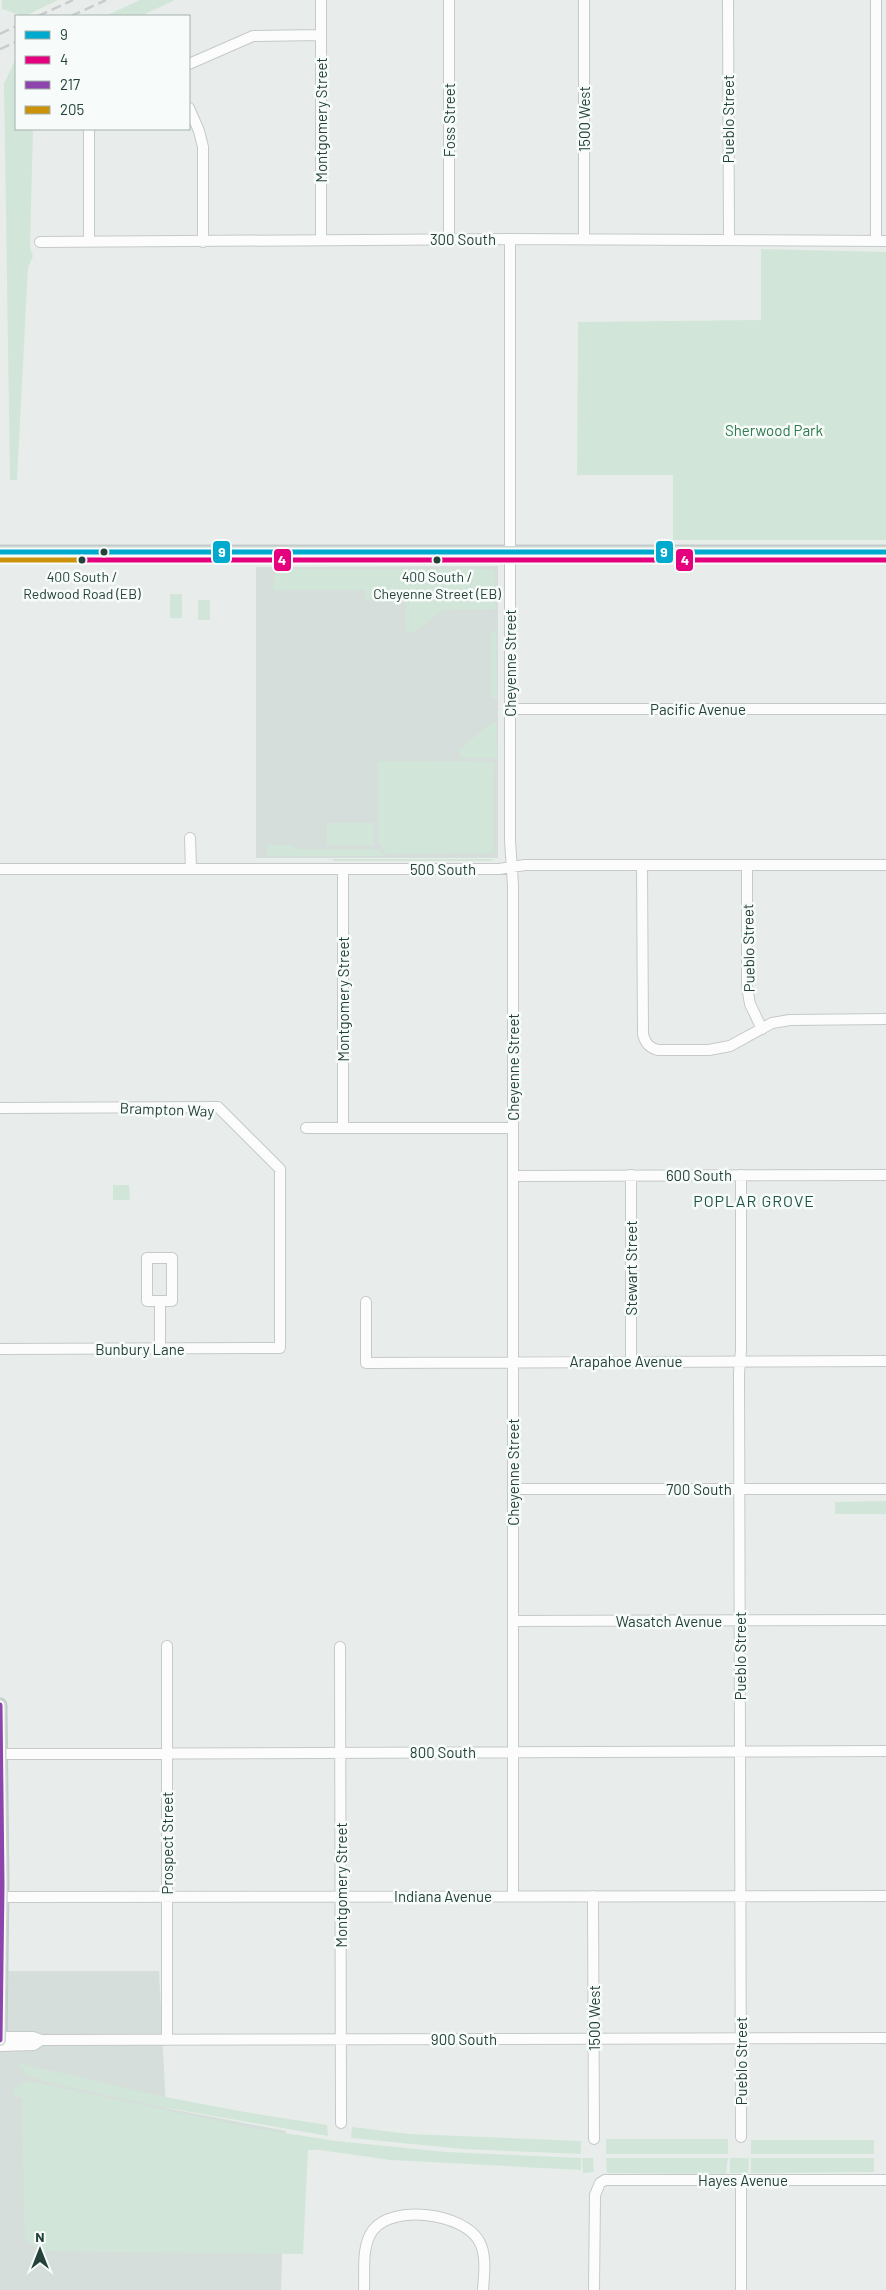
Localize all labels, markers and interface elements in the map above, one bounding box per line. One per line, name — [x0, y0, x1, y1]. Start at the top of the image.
legend — [15, 15, 190, 130]
text: 9 — [60, 25, 68, 43]
text: 4 — [60, 50, 68, 68]
street label: Montgomery Street — [312, 57, 330, 183]
text: 217 — [60, 75, 80, 93]
street label: Pueblo Street — [719, 75, 737, 163]
street label: Foss Street — [440, 83, 458, 157]
street label: 1500 West — [575, 86, 593, 152]
text: 205 — [60, 100, 84, 118]
street label: 300 South — [430, 230, 496, 248]
park label: Sherwood Park — [725, 421, 824, 439]
line badge: 9 — [212, 540, 231, 564]
line badge: 9 — [655, 540, 674, 564]
text: 9 — [218, 543, 226, 560]
text: 9 — [660, 543, 668, 560]
unlabelled marker — [99, 547, 109, 557]
line badge: 4 — [273, 548, 292, 572]
line badge: 4 — [675, 548, 694, 572]
text: 4 — [278, 551, 286, 568]
text: 4 — [681, 551, 689, 568]
marker: 400 South / Redwood Road (EB) — [77, 555, 87, 565]
marker: 400 South / Cheyenne Street (EB) — [432, 555, 442, 565]
place label: 400 South / Redwood Road (EB) — [23, 568, 141, 602]
place label: 400 South / Cheyenne Street (EB) — [373, 568, 501, 602]
street label: Cheyenne Street — [501, 609, 519, 717]
street label: Pacific Avenue — [650, 700, 746, 718]
street label: 500 South — [410, 860, 476, 878]
street label: Pueblo Street — [738, 904, 758, 992]
street label: Montgomery Street — [334, 936, 352, 1062]
street label: Cheyenne Street — [504, 1013, 522, 1121]
street label: Brampton Way — [119, 1098, 215, 1120]
street label: 600 South — [666, 1166, 732, 1184]
district label: POPLAR GROVE — [693, 1191, 815, 1210]
street label: Stewart Street — [622, 1220, 640, 1316]
street label: Bunbury Lane — [95, 1340, 185, 1358]
street label: Arapahoe Avenue — [570, 1352, 682, 1370]
street label: Cheyenne Street — [504, 1418, 522, 1526]
street label: 700 South — [666, 1480, 732, 1498]
street label: Wasatch Avenue — [616, 1612, 722, 1630]
street label: Pueblo Street — [731, 1612, 749, 1700]
street label: 800 South — [410, 1743, 476, 1761]
street label: Prospect Street — [158, 1791, 176, 1895]
street label: Montgomery Street — [332, 1822, 350, 1948]
street label: Indiana Avenue — [394, 1887, 492, 1905]
street label: 1500 West — [585, 1985, 603, 2051]
street label: Pueblo Street — [732, 2017, 750, 2105]
street label: 900 South — [431, 2030, 497, 2048]
street label: Hayes Avenue — [698, 2171, 788, 2189]
north arrow — [15, 2225, 65, 2275]
text: N — [35, 2228, 45, 2245]

